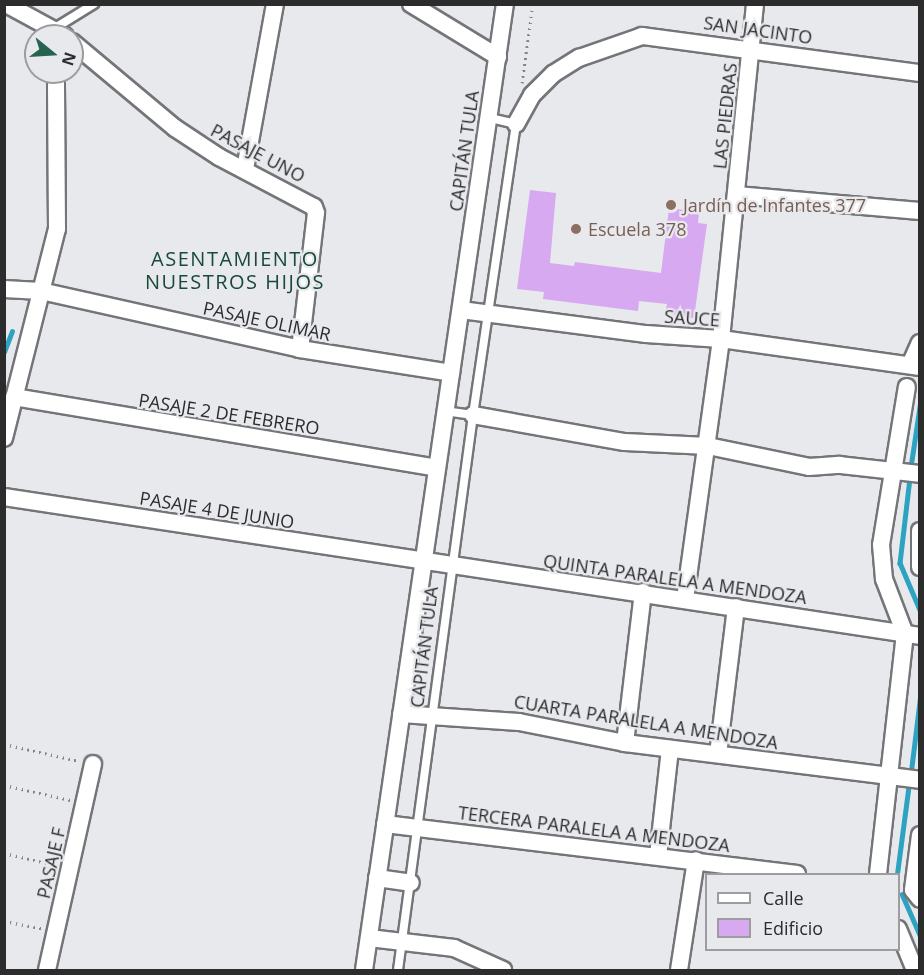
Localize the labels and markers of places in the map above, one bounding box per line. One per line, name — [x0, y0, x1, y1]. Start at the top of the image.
place label: Jardín de Infantes 377 — [683, 194, 866, 216]
marker: Jardín de Infantes 377 — [664, 198, 678, 212]
place label: Escuela 378 — [588, 218, 686, 240]
marker: Escuela 378 — [569, 222, 583, 236]

